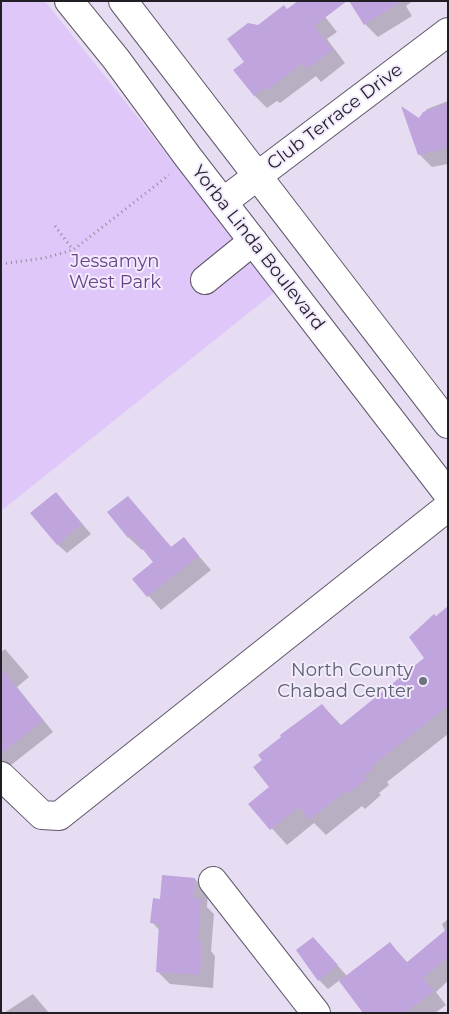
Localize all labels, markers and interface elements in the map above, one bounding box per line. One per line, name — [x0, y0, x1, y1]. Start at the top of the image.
street label: Club Terrace Drive — [263, 59, 407, 175]
street label: Yorba Linda Boulevard — [187, 161, 329, 335]
park label: Jessamyn West Park — [69, 251, 161, 294]
place label: North County Chabad Center — [277, 660, 413, 702]
marker: North County Chabad Center — [417, 675, 429, 687]

